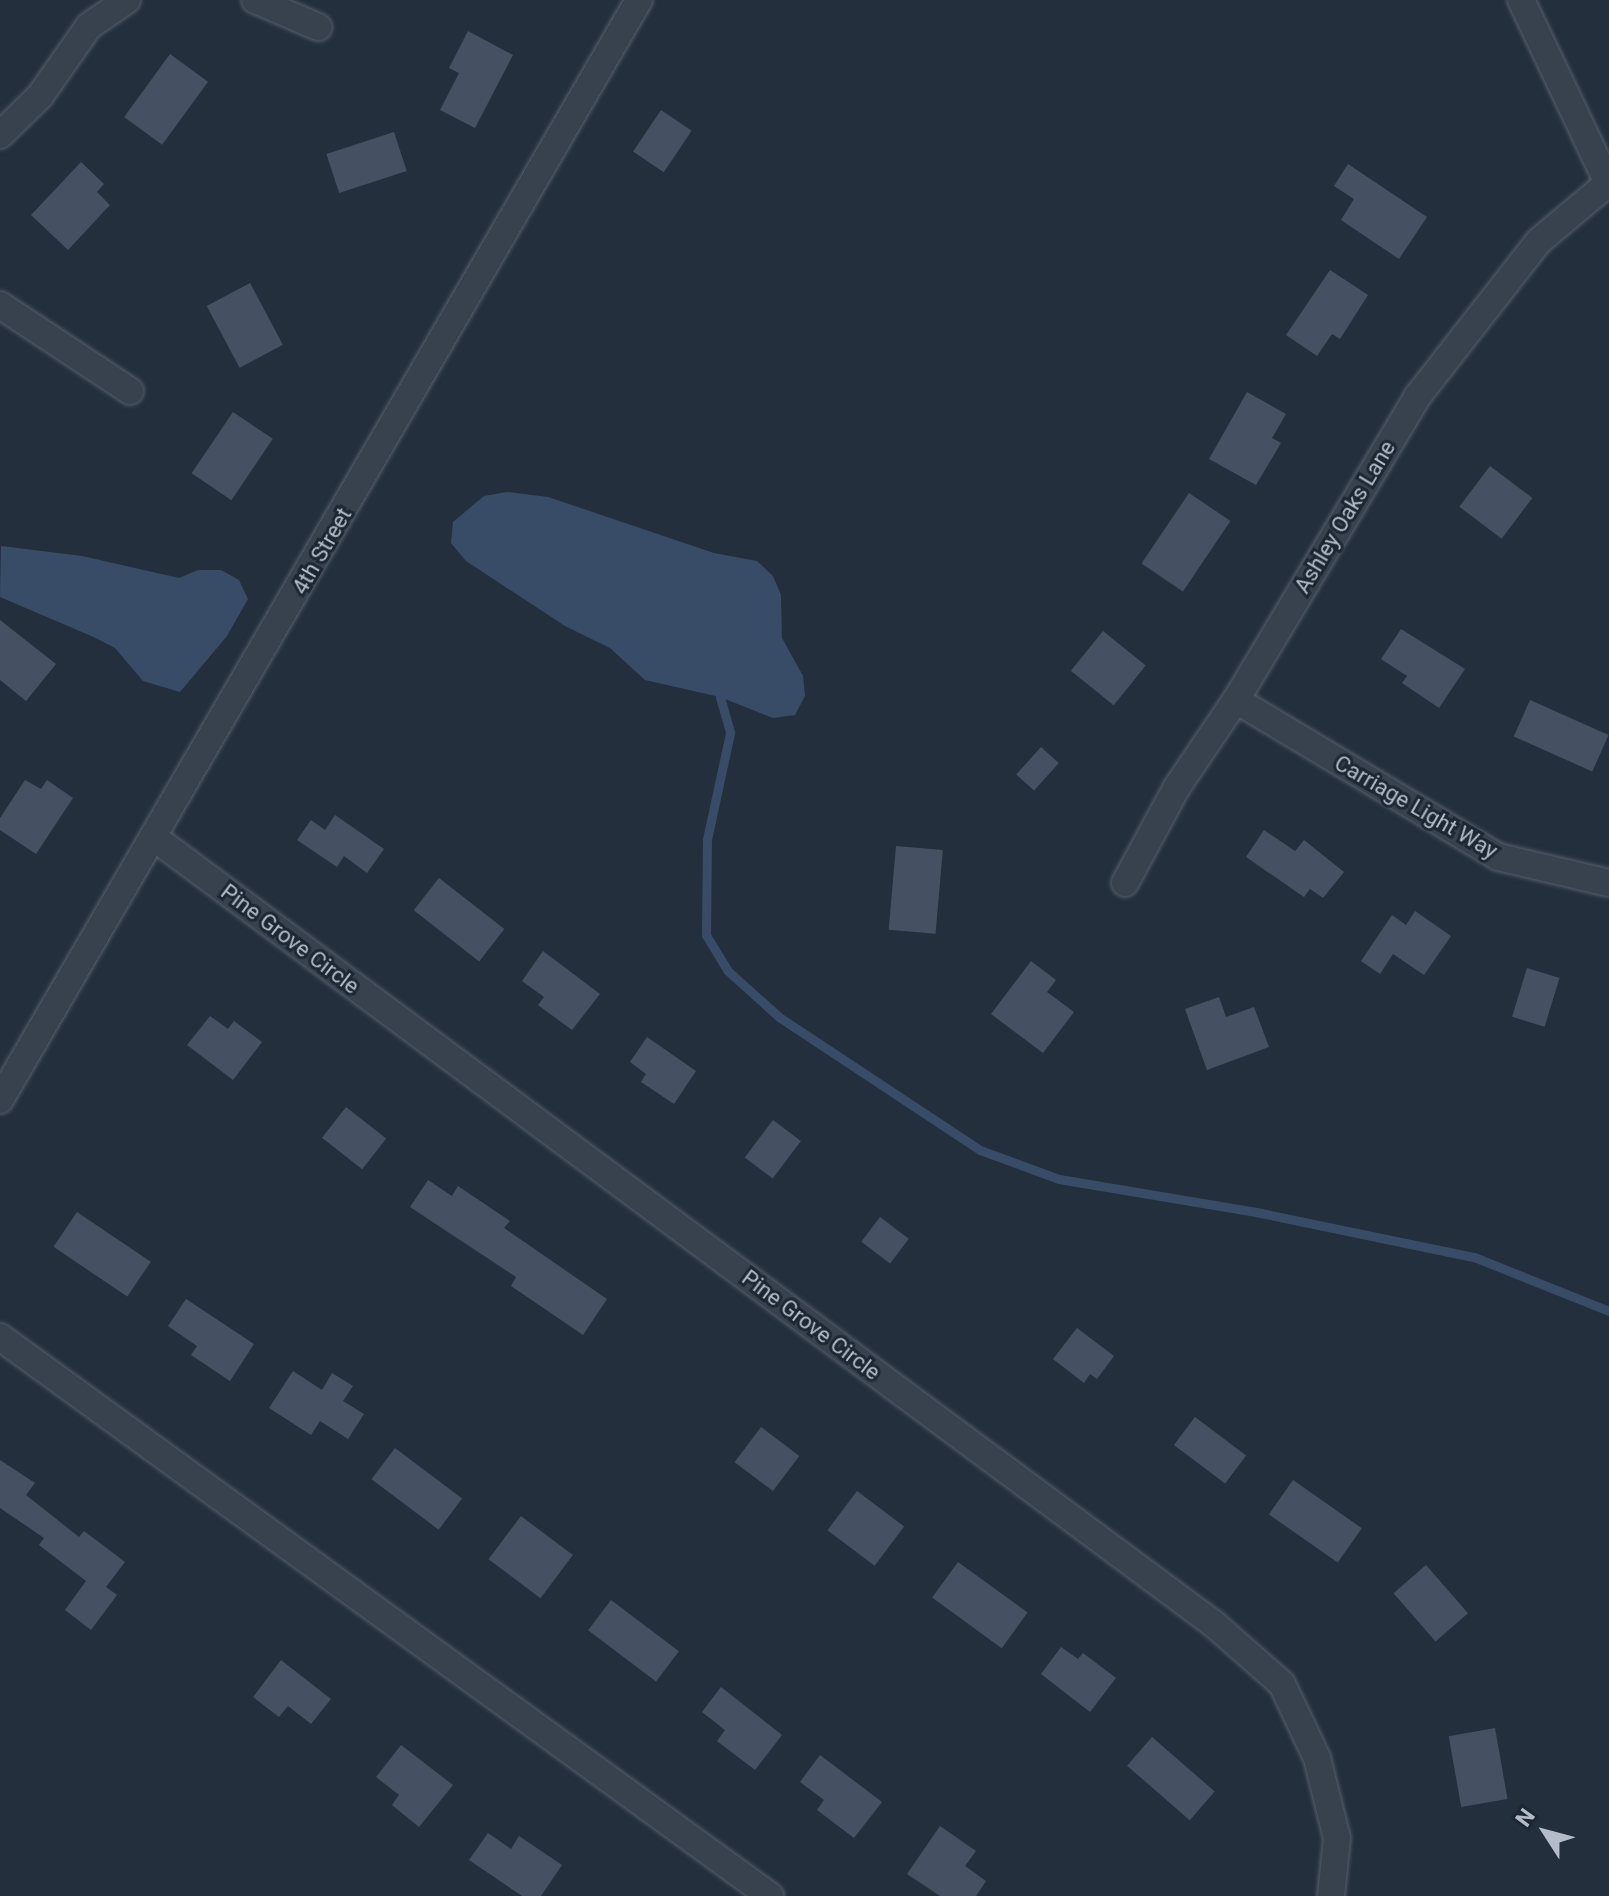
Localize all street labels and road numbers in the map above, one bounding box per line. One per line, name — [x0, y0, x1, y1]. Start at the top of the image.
street label: Ashley Oaks Lane — [1289, 436, 1401, 598]
street label: 4th Street — [287, 503, 357, 599]
street label: Carriage Light Way — [1330, 750, 1502, 864]
street label: Pine Grove Circle — [216, 878, 364, 1000]
street label: Pine Grove Circle — [737, 1264, 885, 1386]

